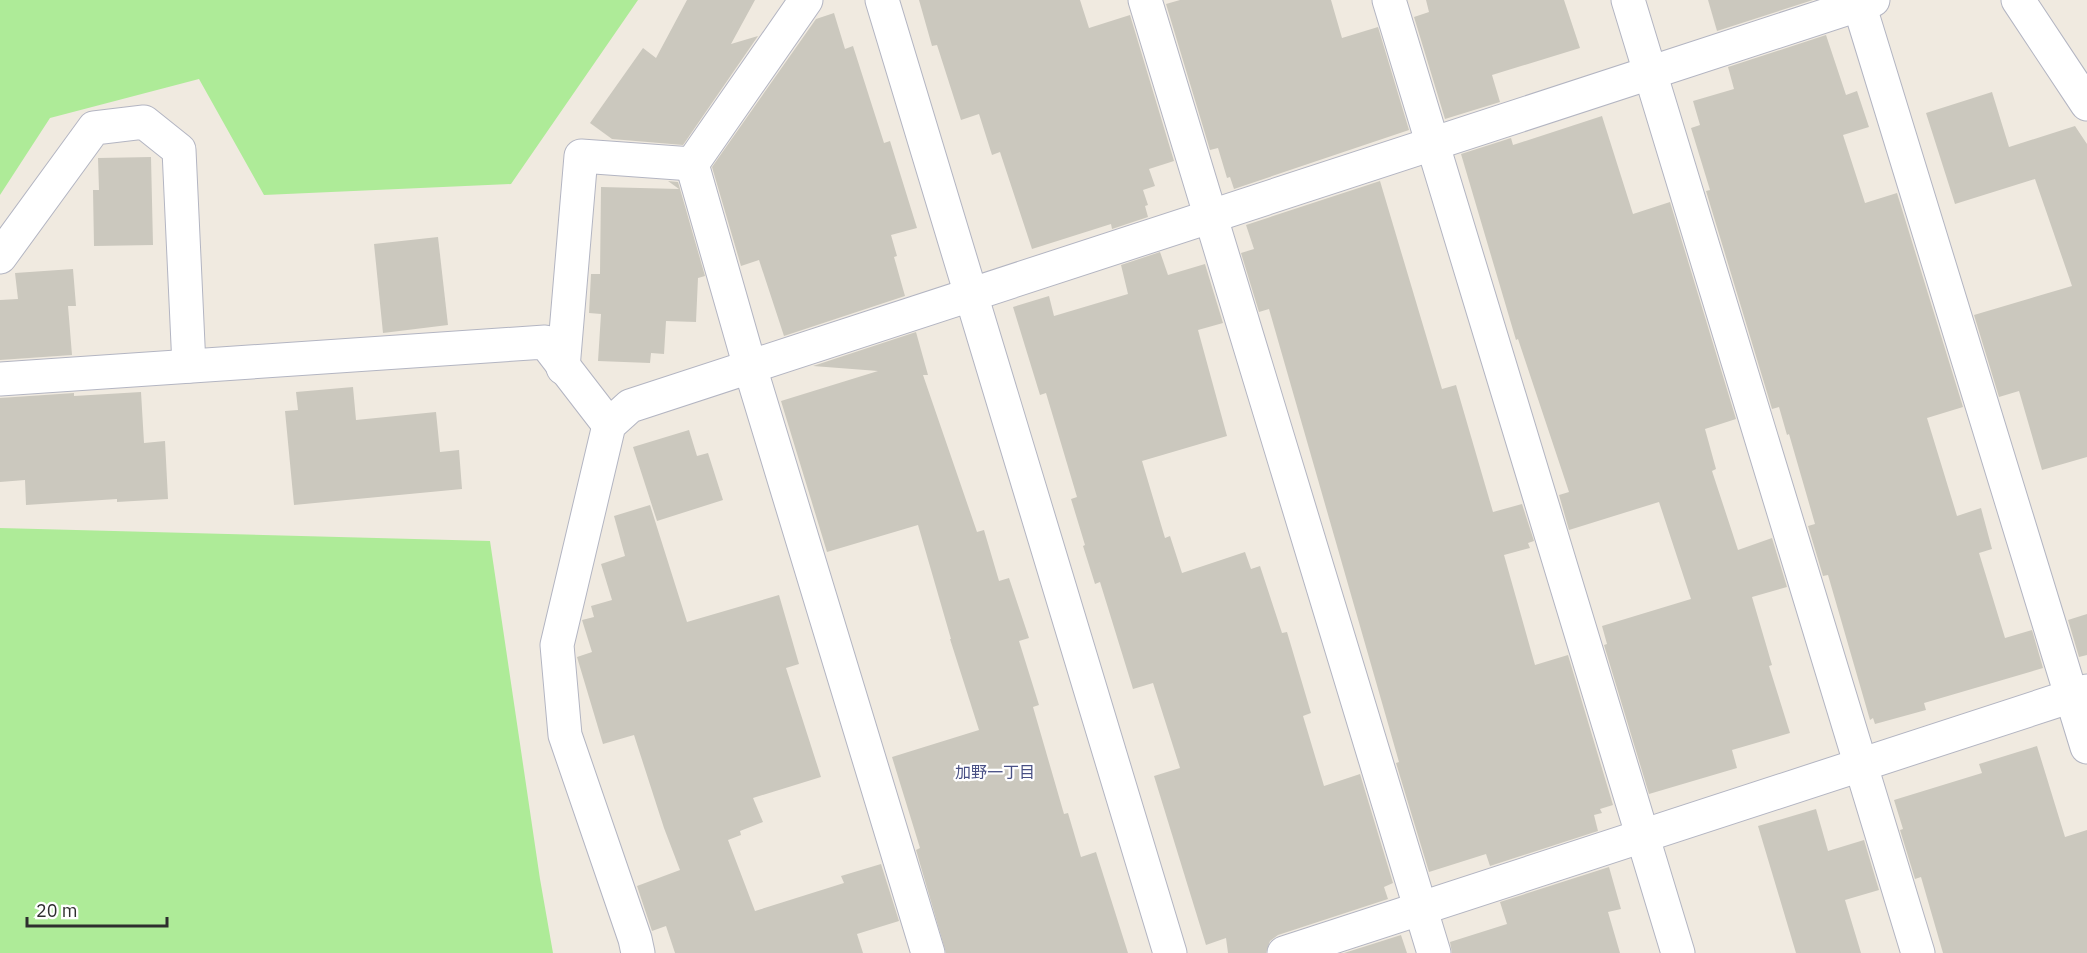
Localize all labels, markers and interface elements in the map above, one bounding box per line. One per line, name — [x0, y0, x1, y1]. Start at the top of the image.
district label: 加野一丁目 — [955, 762, 1035, 782]
scale bar — [27, 890, 166, 928]
text: 20 m — [36, 899, 78, 922]

